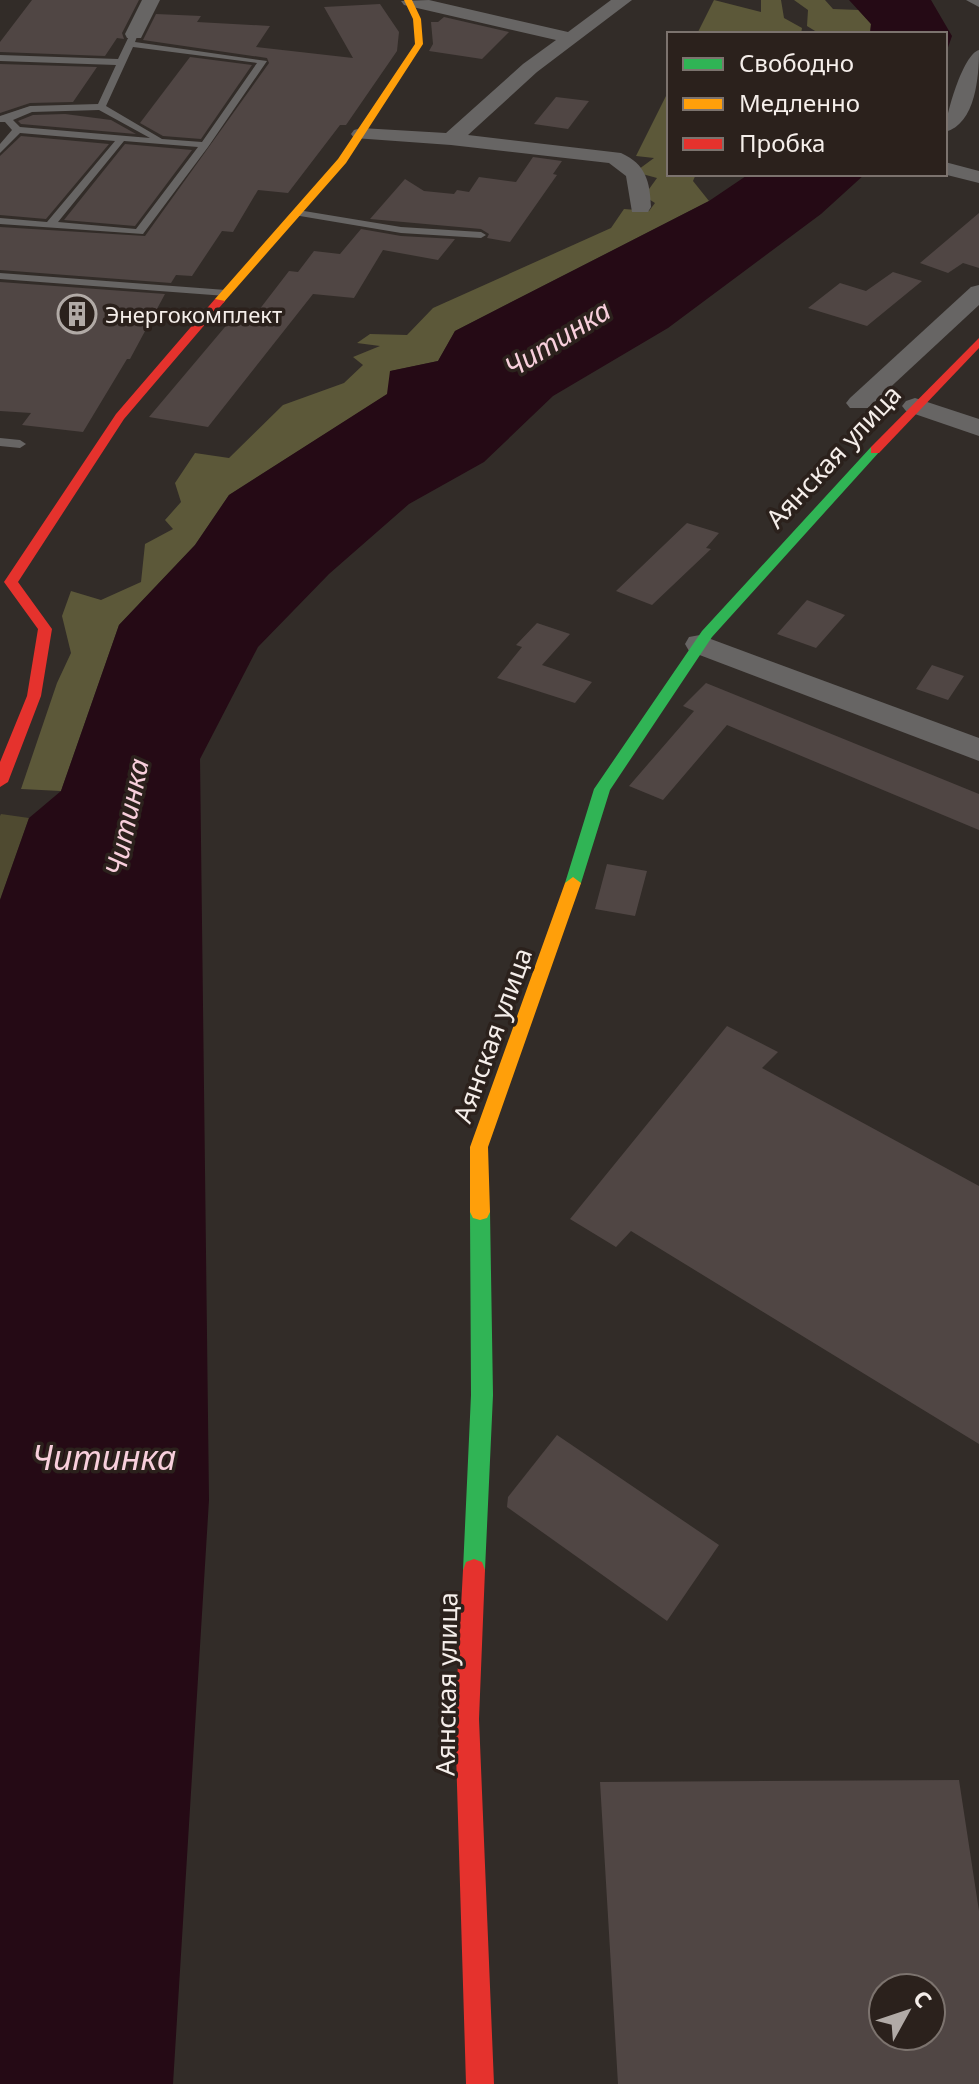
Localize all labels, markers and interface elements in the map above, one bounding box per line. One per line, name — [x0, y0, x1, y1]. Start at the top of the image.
legend — [667, 32, 947, 176]
text: Свободно — [739, 46, 854, 79]
text: Медленно — [739, 86, 860, 119]
text: Пробка — [739, 126, 825, 159]
water label: Читинка — [496, 290, 618, 386]
building icon: Энергокомплект — [56, 293, 98, 335]
place label: Энергокомплект — [105, 299, 282, 329]
street label: Аянская улица — [757, 377, 909, 535]
water label: Читинка — [95, 755, 157, 879]
street label: Аянская улица — [444, 943, 540, 1127]
water label: Читинка — [32, 1434, 176, 1480]
street label: Аянская улица — [426, 1592, 466, 1776]
north arrow — [867, 1972, 947, 2052]
text: С — [907, 1983, 939, 2014]

